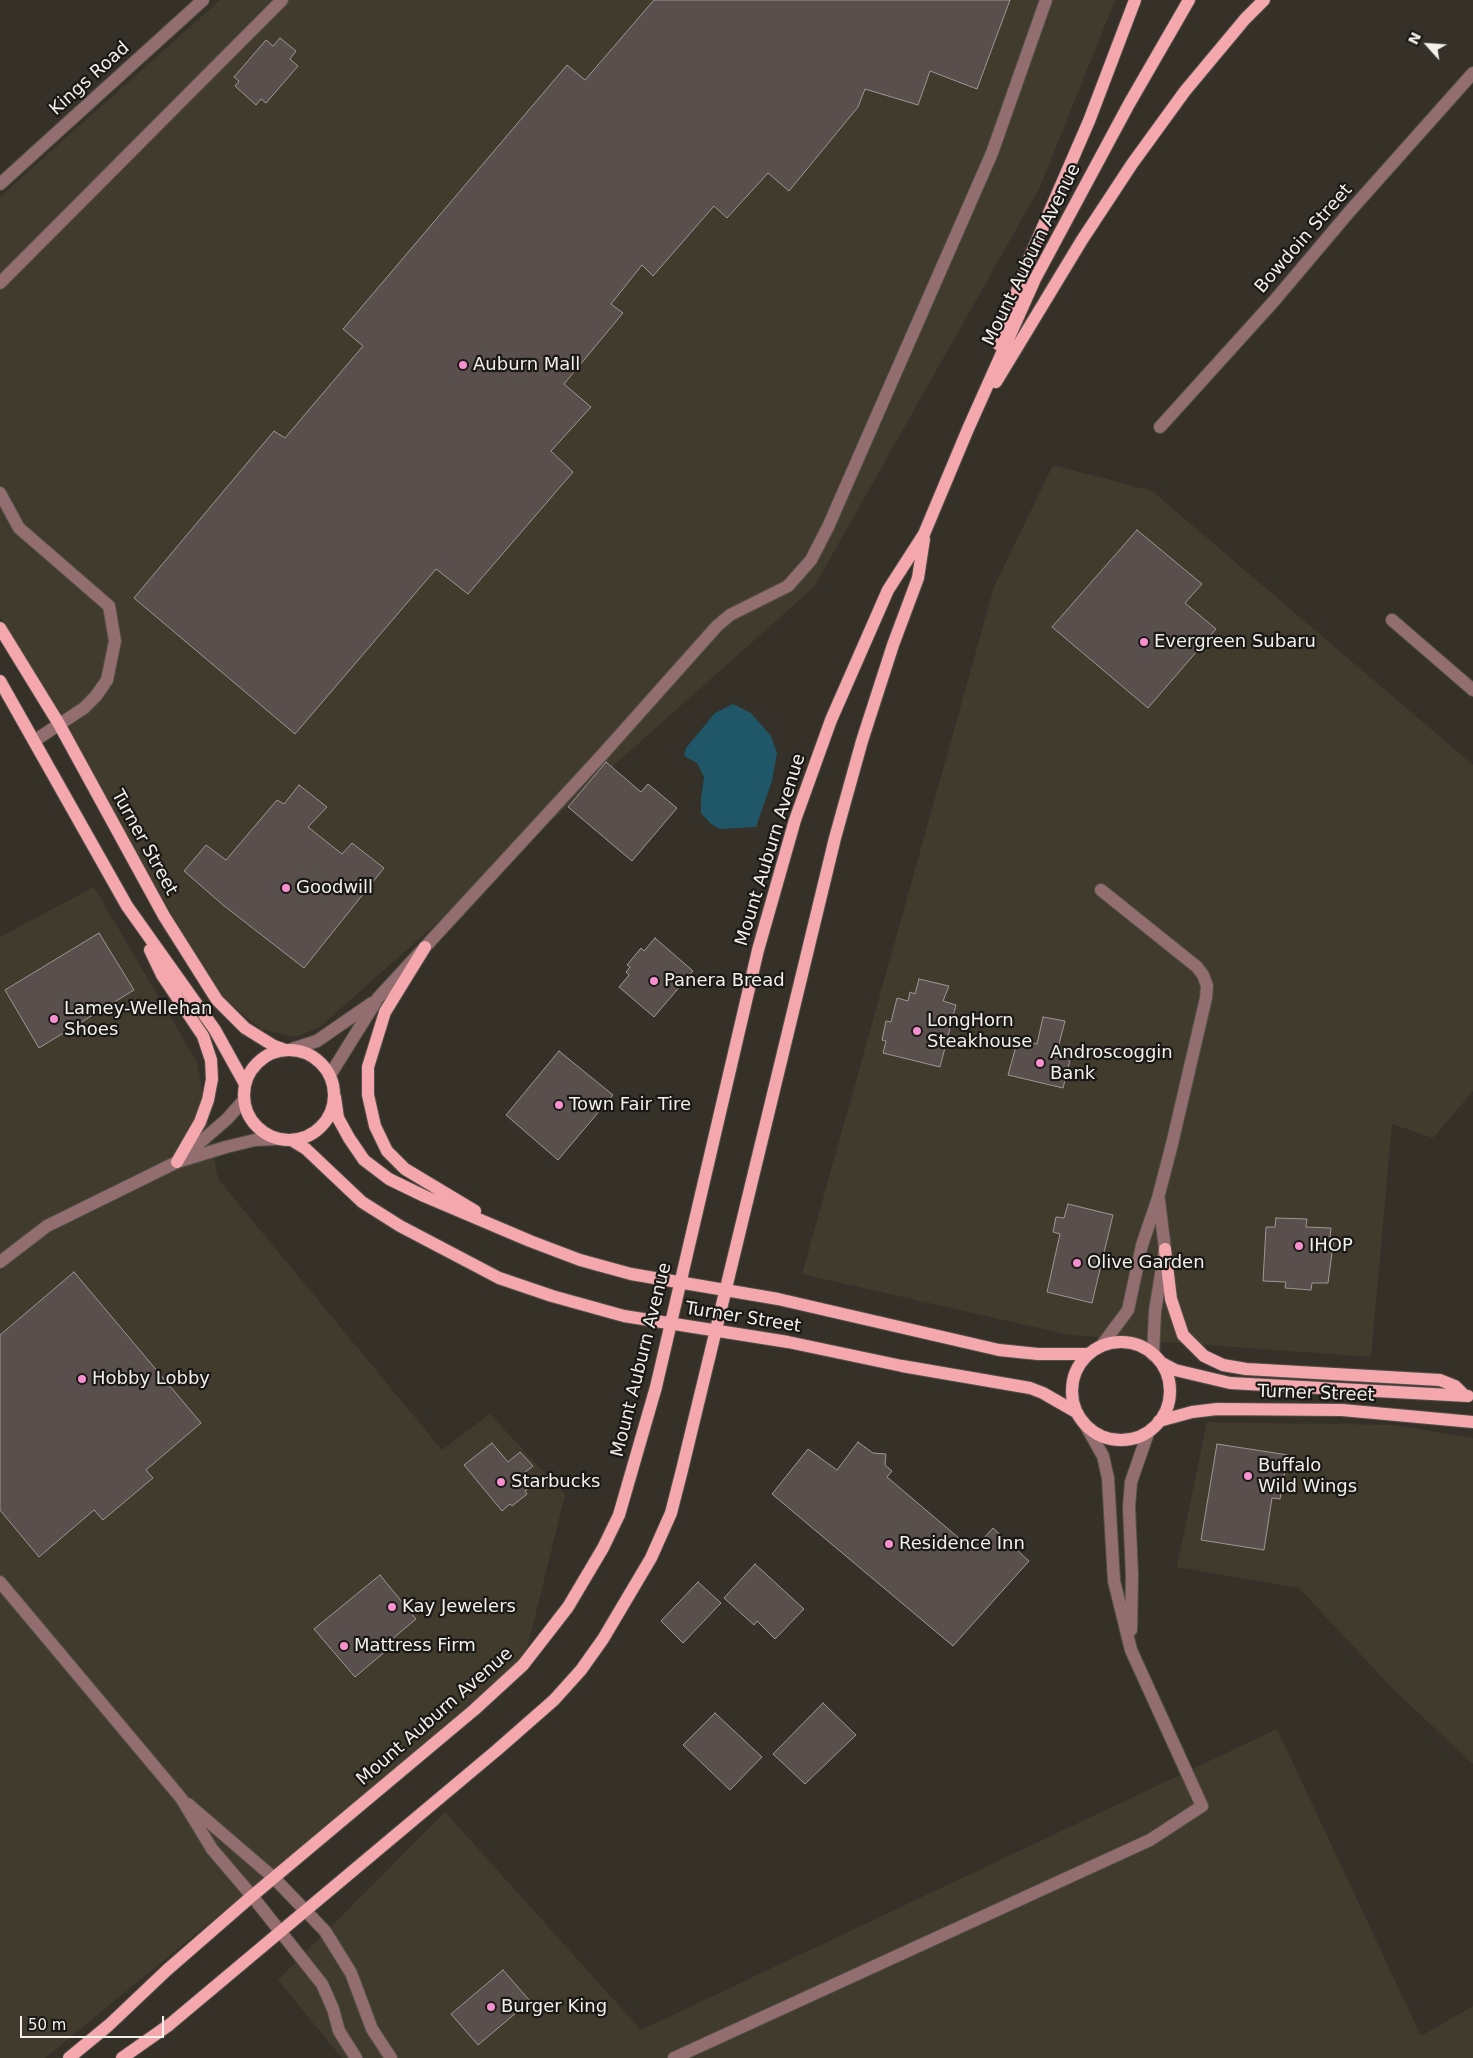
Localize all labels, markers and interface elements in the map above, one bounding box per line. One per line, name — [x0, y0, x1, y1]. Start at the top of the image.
north arrow — [1403, 20, 1453, 70]
text: N — [1405, 30, 1424, 47]
street label: Kings Road — [46, 38, 134, 120]
street label: Mount Auburn Avenue — [979, 160, 1085, 350]
street label: Bowdoin Street — [1251, 180, 1357, 298]
place label: Auburn Mall — [473, 354, 580, 376]
marker: Auburn Mall — [457, 359, 469, 371]
place label: Evergreen Subaru — [1154, 631, 1316, 653]
marker: Evergreen Subaru — [1138, 636, 1150, 648]
street label: Mount Auburn Avenue — [731, 751, 811, 949]
street label: Turner Street — [106, 787, 182, 899]
place label: Goodwill — [296, 877, 373, 899]
marker: Goodwill — [280, 882, 292, 894]
place label: Panera Bread — [664, 970, 785, 992]
marker: Panera Bread — [648, 975, 660, 987]
place label: Lamey-Wellehan Shoes — [64, 998, 213, 1040]
place label: LongHorn Steakhouse — [927, 1010, 1032, 1052]
marker: Lamey-Wellehan Shoes — [48, 1013, 60, 1025]
marker: LongHorn Steakhouse — [911, 1025, 923, 1037]
place label: Androscoggin Bank — [1050, 1042, 1173, 1084]
marker: Androscoggin Bank — [1034, 1057, 1046, 1069]
place label: Town Fair Tire — [569, 1094, 691, 1116]
marker: Town Fair Tire — [553, 1099, 565, 1111]
place label: IHOP — [1309, 1235, 1353, 1257]
marker: IHOP — [1293, 1240, 1305, 1252]
place label: Olive Garden — [1087, 1252, 1205, 1274]
marker: Olive Garden — [1071, 1257, 1083, 1269]
street label: Mount Auburn Avenue — [607, 1260, 677, 1460]
street label: Turner Street — [684, 1298, 802, 1338]
place label: Hobby Lobby — [92, 1368, 210, 1390]
marker: Hobby Lobby — [76, 1373, 88, 1385]
street label: Turner Street — [1257, 1381, 1375, 1407]
place label: Buffalo Wild Wings — [1258, 1455, 1357, 1498]
marker: Buffalo Wild Wings — [1242, 1470, 1254, 1482]
place label: Starbucks — [511, 1471, 600, 1493]
marker: Starbucks — [495, 1476, 507, 1488]
place label: Residence Inn — [899, 1533, 1025, 1555]
marker: Residence Inn — [883, 1538, 895, 1550]
place label: Kay Jewelers — [402, 1596, 516, 1618]
marker: Kay Jewelers — [386, 1601, 398, 1613]
place label: Mattress Firm — [354, 1635, 476, 1657]
marker: Mattress Firm — [338, 1640, 350, 1652]
street label: Mount Auburn Avenue — [353, 1643, 517, 1791]
place label: Burger King — [501, 1996, 607, 2018]
marker: Burger King — [485, 2001, 497, 2013]
scale bar — [22, 2006, 166, 2038]
text: 50 m — [28, 2016, 66, 2034]

